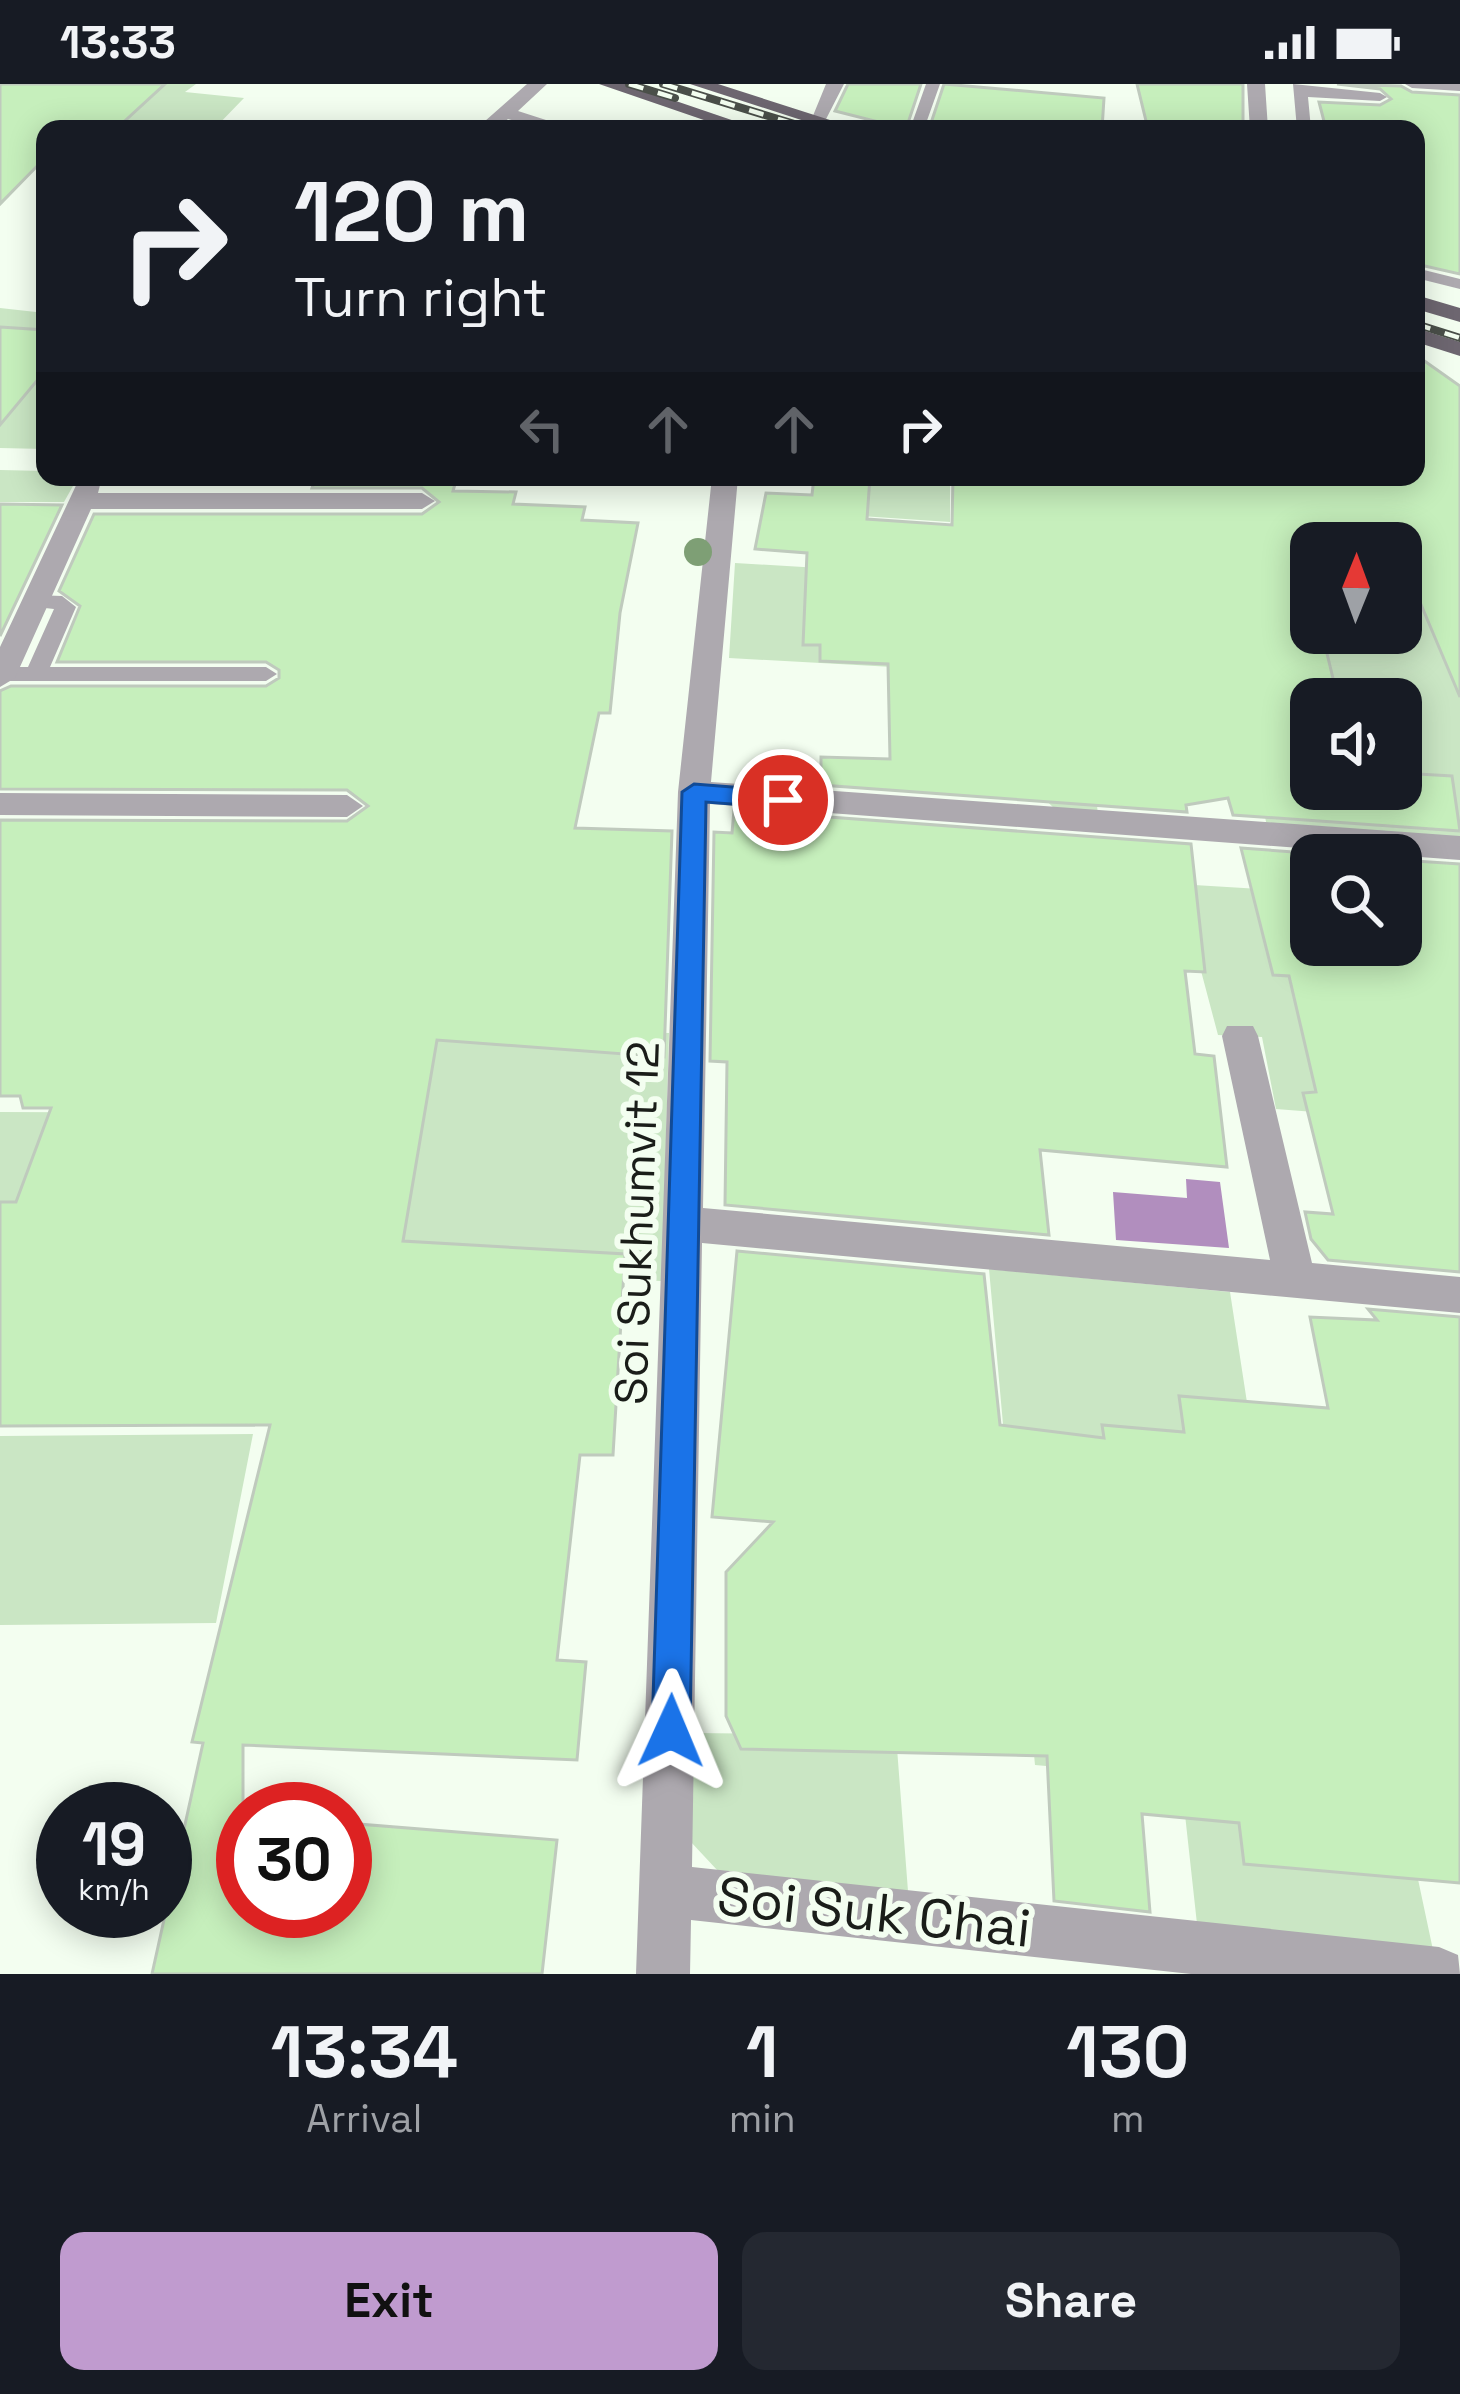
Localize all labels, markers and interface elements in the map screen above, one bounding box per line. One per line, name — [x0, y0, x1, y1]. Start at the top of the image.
text: 13:33 — [60, 14, 176, 71]
text: 120 m — [294, 158, 529, 266]
icon: right — [96, 168, 252, 324]
text: Turn right — [294, 263, 547, 332]
icon: left — [509, 396, 575, 462]
icon: ahead — [635, 396, 701, 462]
icon: ahead — [761, 396, 827, 462]
icon: right — [887, 396, 953, 462]
north arrow — [1290, 522, 1422, 654]
map controls — [1290, 522, 1422, 966]
button: sound — [1290, 678, 1422, 810]
pin — [732, 749, 834, 851]
icon: arrive — [750, 767, 816, 833]
button: search — [1290, 834, 1422, 966]
street label: Soi Sukhumvit 12 — [602, 1040, 672, 1406]
position arrow — [608, 1668, 734, 1794]
speed limit sign: 30 — [216, 1782, 372, 1938]
text: 19 — [82, 1806, 146, 1883]
street label: Soi Suk Chai — [714, 1861, 1034, 1963]
text: km/h — [78, 1870, 150, 1909]
text: 13:34 — [271, 2006, 458, 2098]
text: 1 — [746, 2006, 778, 2098]
text: 130 — [1066, 2006, 1189, 2098]
text: Arrival — [306, 2094, 422, 2143]
text: min — [729, 2094, 796, 2143]
text: m — [1111, 2094, 1145, 2143]
button: Exit — [60, 2232, 718, 2370]
button: Share — [742, 2232, 1400, 2370]

